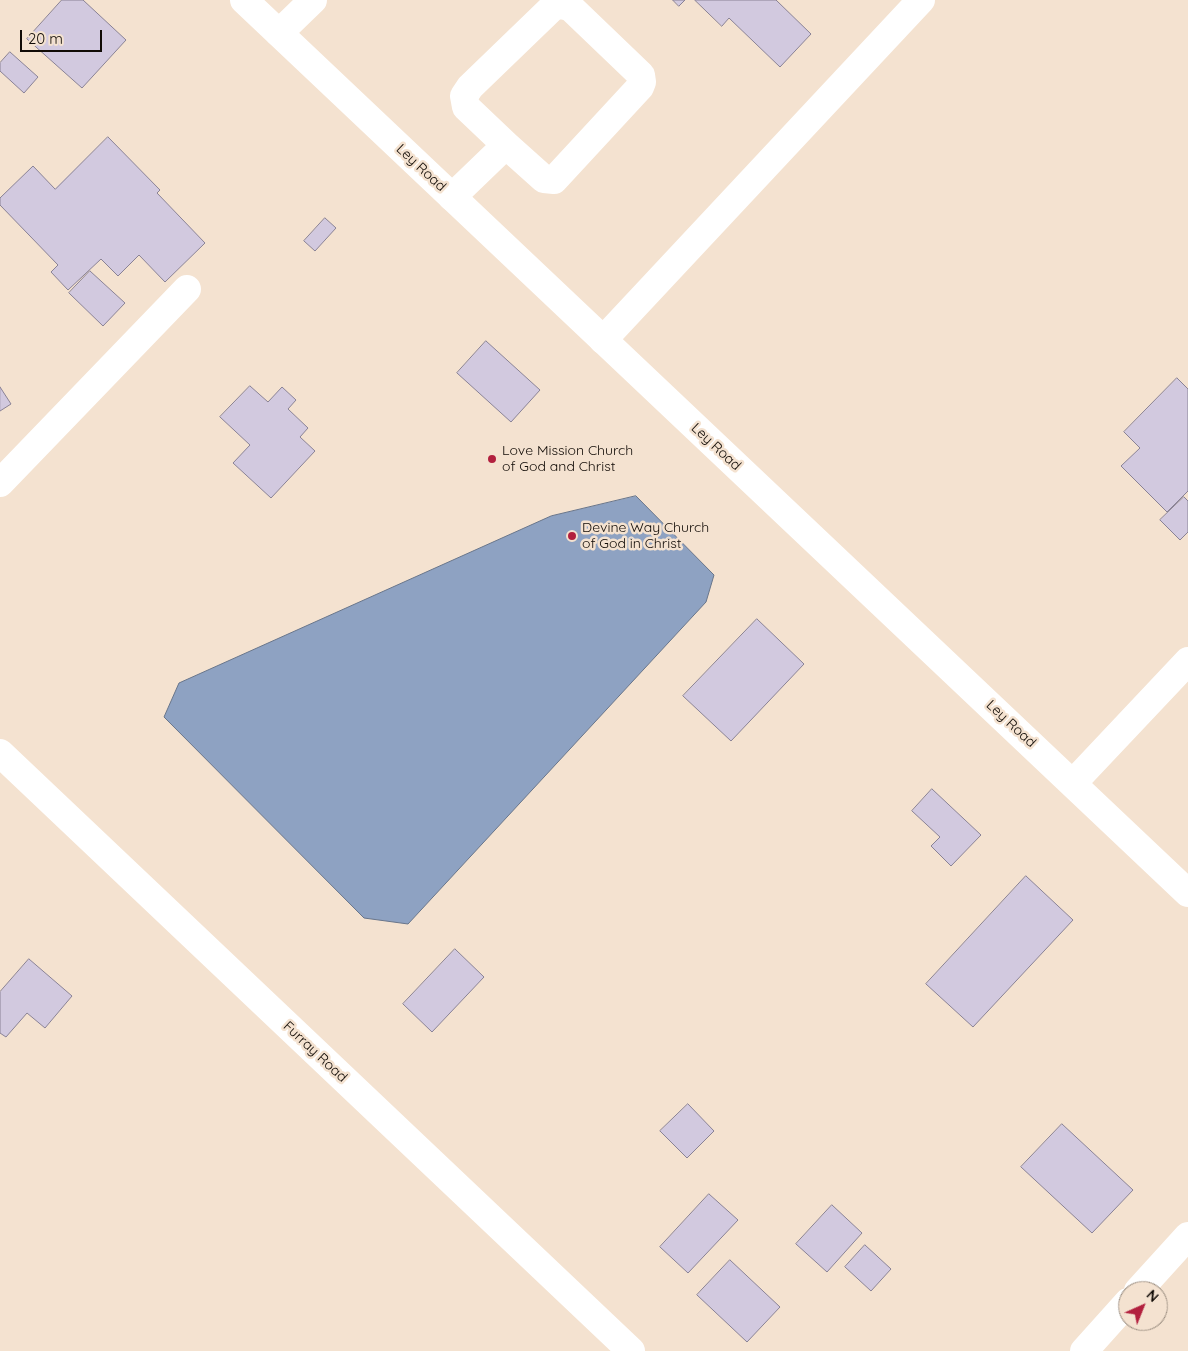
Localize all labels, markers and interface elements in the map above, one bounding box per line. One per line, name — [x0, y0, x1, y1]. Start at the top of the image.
scale bar — [22, 20, 105, 52]
text: 20 m — [28, 29, 63, 48]
street label: Ley Road — [393, 141, 449, 195]
street label: Ley Road — [688, 420, 744, 474]
place label: Love Mission Church of God and Christ — [502, 443, 633, 476]
marker: Love Mission Church of God and Christ — [486, 453, 498, 465]
place label: Devine Way Church of God in Christ — [582, 520, 709, 552]
marker: Devine Way Church of God in Christ — [566, 530, 578, 542]
street label: Ley Road — [983, 697, 1039, 751]
street label: Furray Road — [280, 1018, 350, 1086]
north arrow — [1118, 1281, 1168, 1331]
text: N — [1143, 1286, 1163, 1306]

